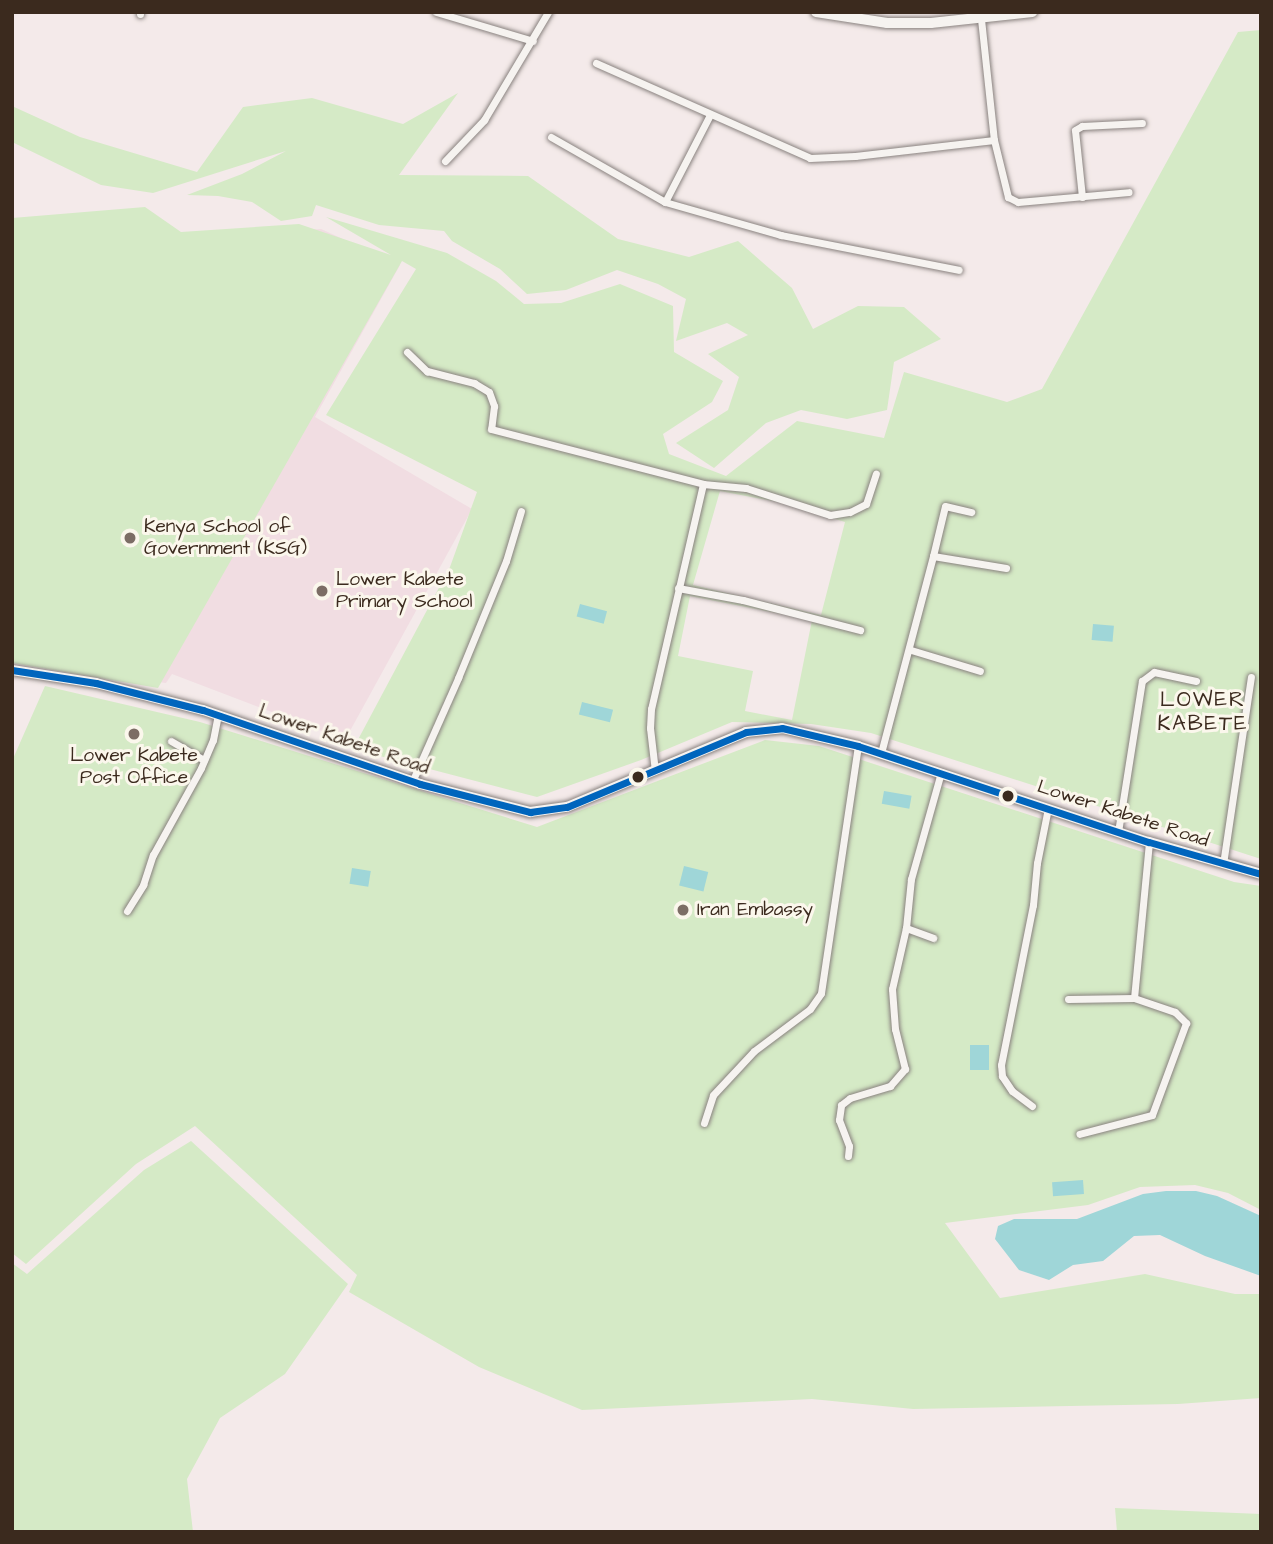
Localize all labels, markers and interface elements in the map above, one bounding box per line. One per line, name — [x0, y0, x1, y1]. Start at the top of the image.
place label: Kenya School of Government (KSG) — [144, 516, 307, 560]
marker: Kenya School of Government (KSG) — [122, 530, 138, 546]
place label: Lower Kabete Primary School — [336, 569, 472, 613]
marker: Lower Kabete Primary School — [314, 583, 330, 599]
district label: LOWER KABETE — [1158, 687, 1248, 737]
street label: Lower Kabete Road — [256, 700, 432, 780]
marker: Lower Kabete Post Office — [126, 726, 142, 742]
place label: Lower Kabete Post Office — [70, 745, 198, 789]
unlabelled marker — [631, 770, 645, 784]
street label: Lower Kabete Road — [1034, 776, 1212, 852]
unlabelled marker — [1001, 789, 1015, 803]
place label: Iran Embassy — [697, 899, 813, 921]
marker: Iran Embassy — [675, 902, 691, 918]

